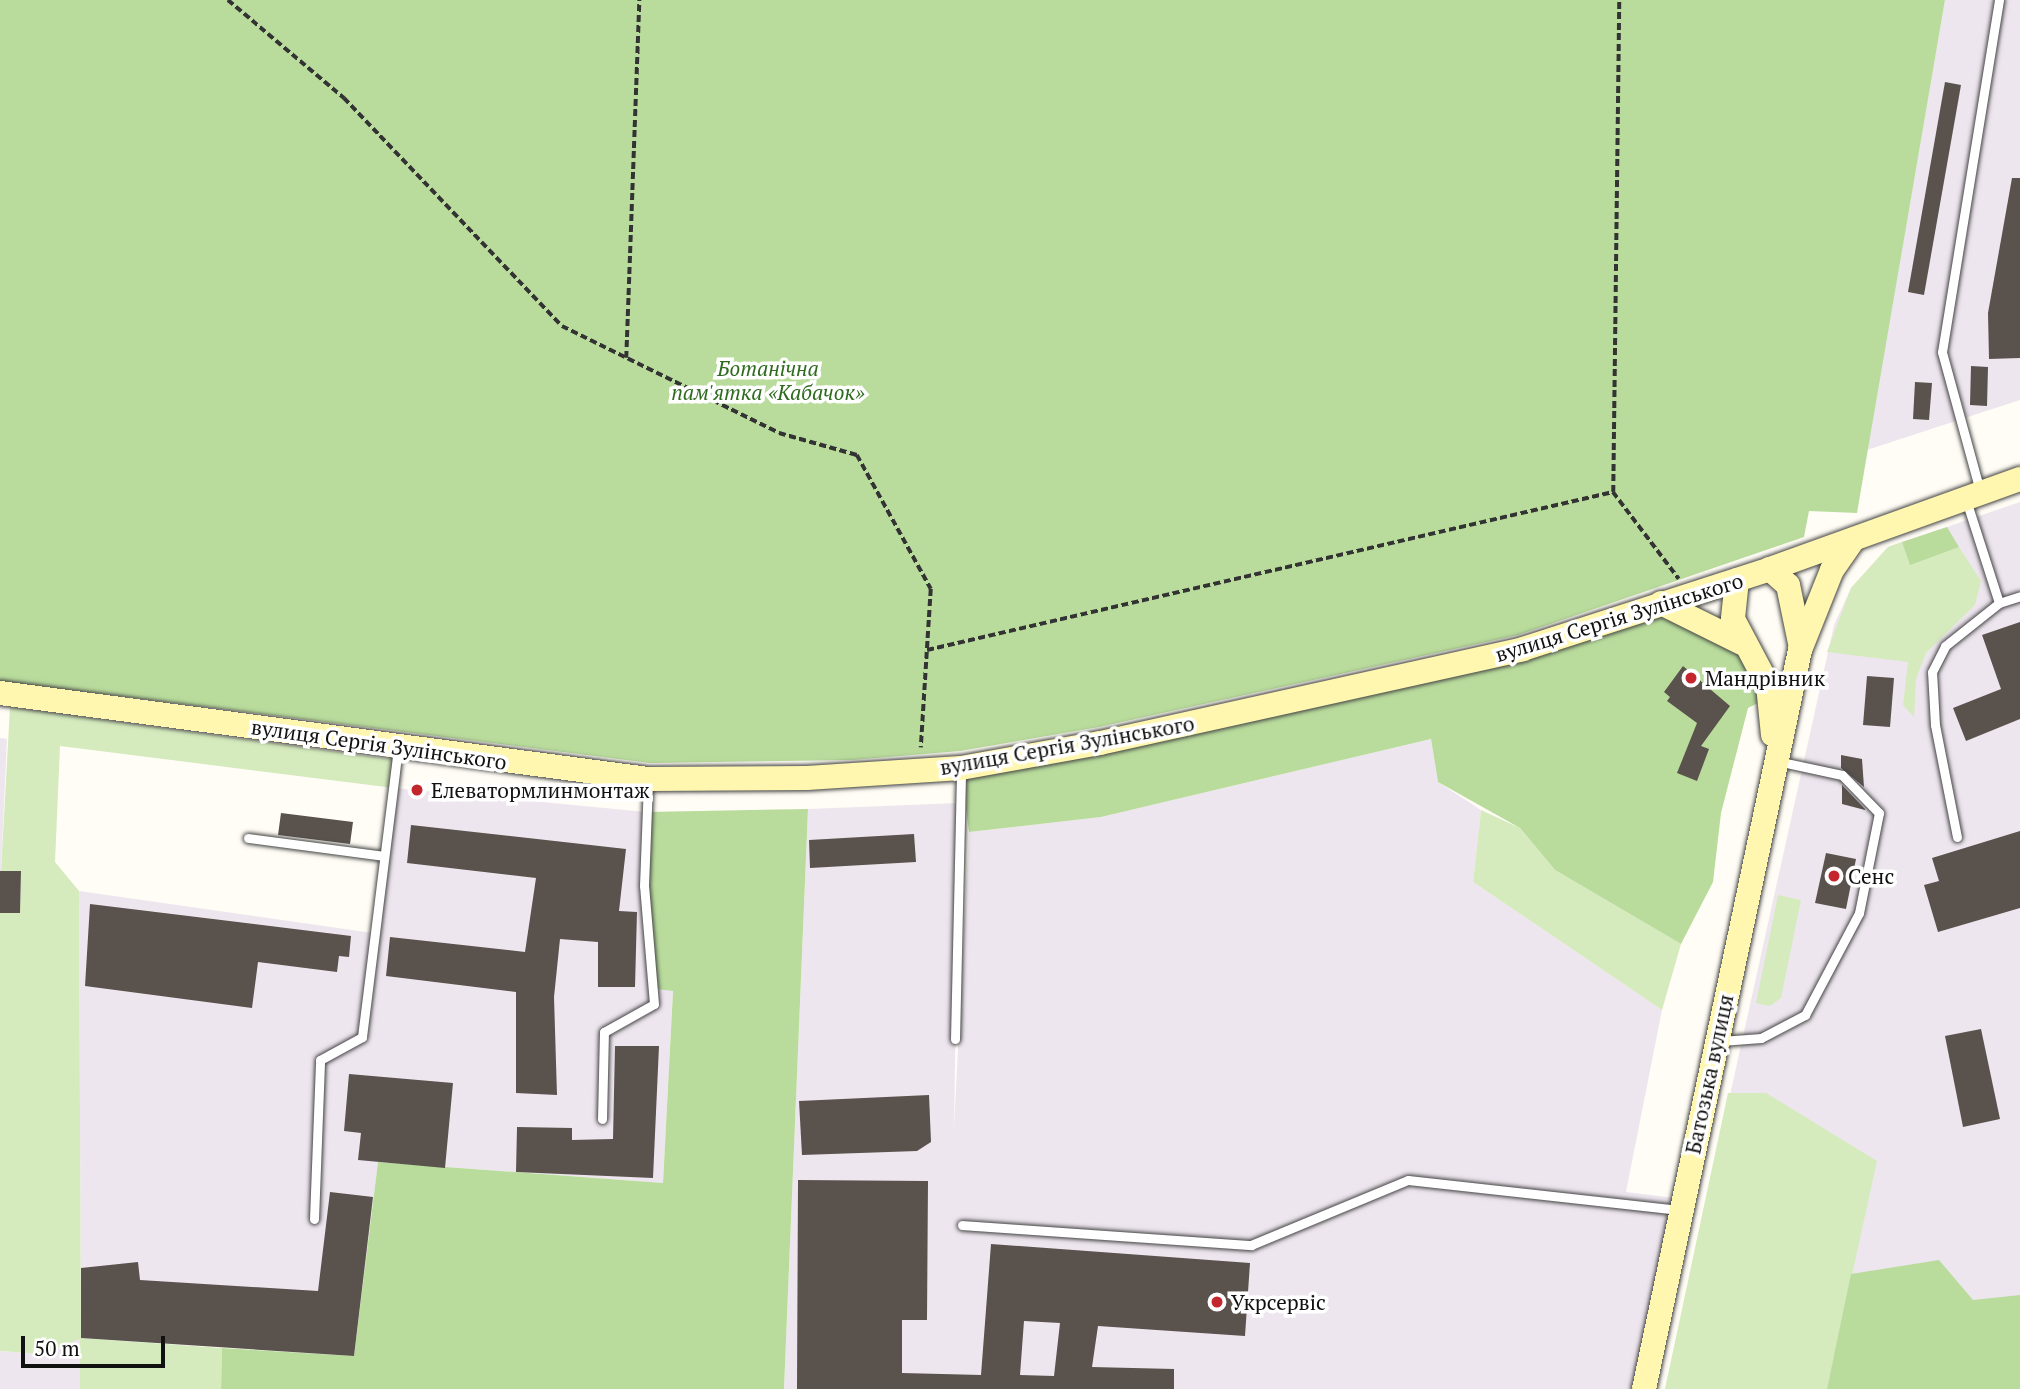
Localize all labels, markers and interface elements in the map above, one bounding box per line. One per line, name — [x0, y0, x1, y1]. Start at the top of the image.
park label: Ботанічна пам'ятка «Кабачок» — [671, 355, 865, 405]
street label: вулиця Сергія Зулінського — [1492, 567, 1746, 667]
place label: Мандрівник — [1705, 665, 1825, 691]
marker: Мандрівник — [1683, 670, 1699, 686]
street label: вулиця Сергія Зулінського — [938, 710, 1196, 780]
street label: вулиця Сергія Зулінського — [250, 714, 508, 774]
place label: Елеватормлинмонтаж — [431, 777, 649, 803]
marker: Елеватормлинмонтаж — [409, 782, 425, 798]
place label: Сенс — [1848, 863, 1894, 889]
marker: Сенс — [1826, 868, 1842, 884]
street label: Батозька вулиця — [1680, 992, 1738, 1156]
place label: Укрсервіс — [1231, 1289, 1326, 1315]
marker: Укрсервіс — [1209, 1294, 1225, 1310]
scale bar — [24, 1322, 168, 1366]
text: 50 m — [34, 1334, 80, 1362]

